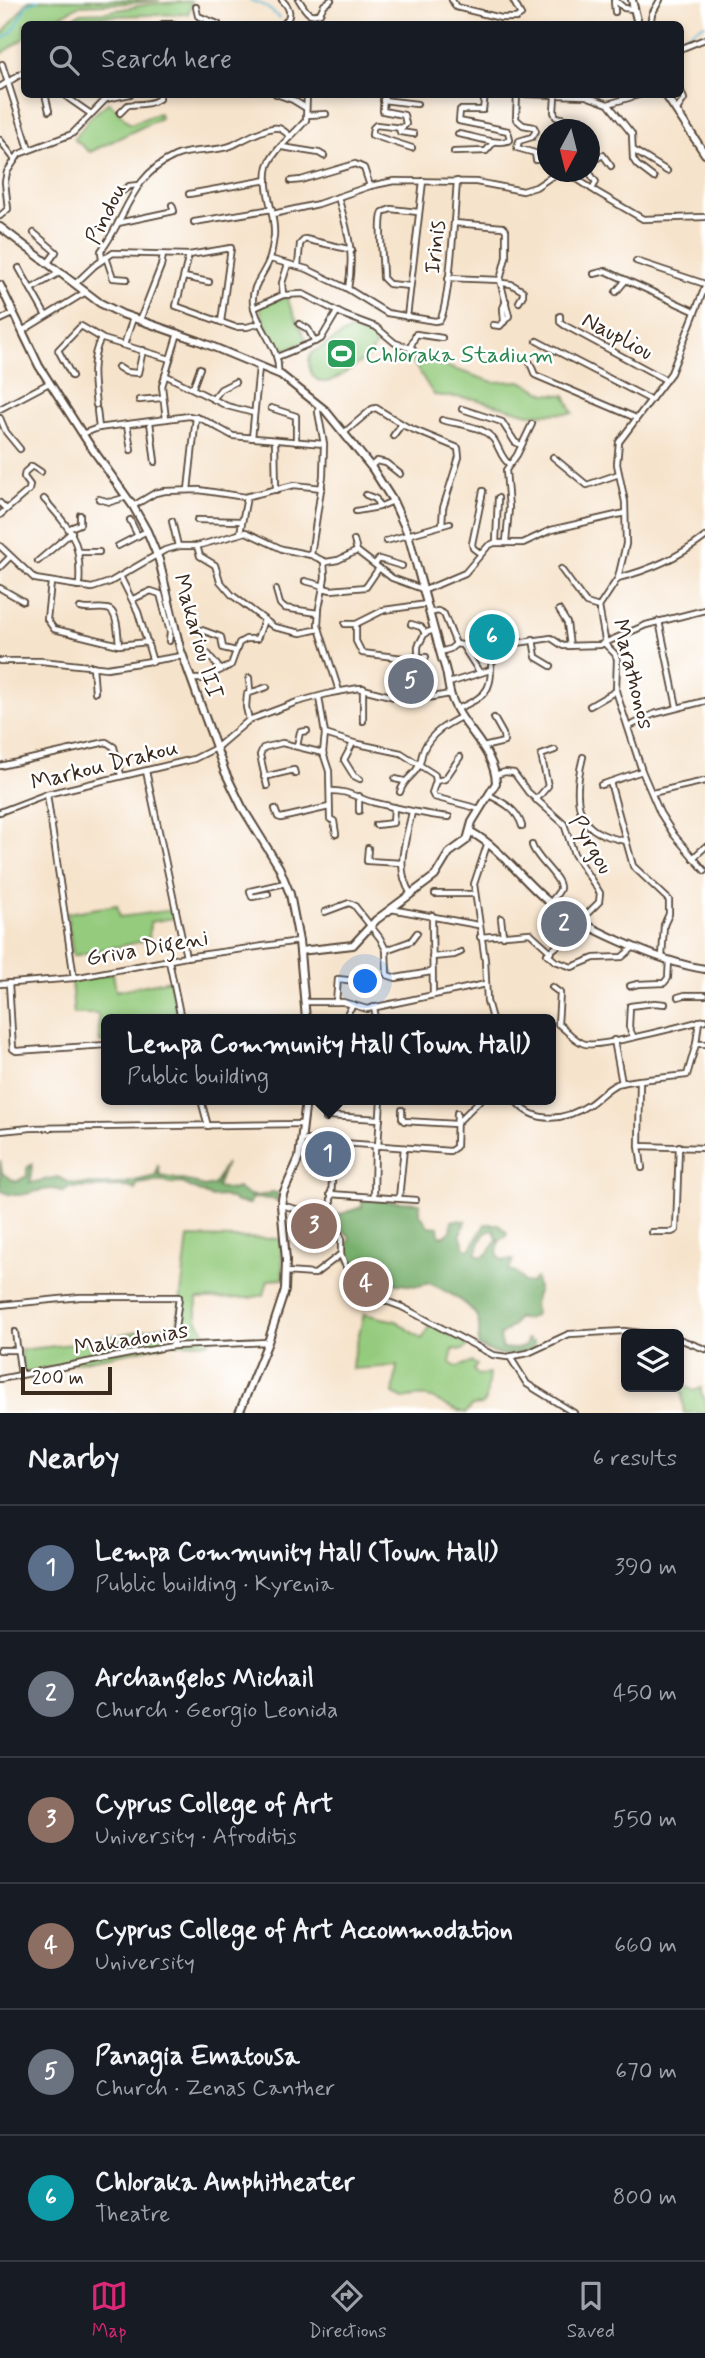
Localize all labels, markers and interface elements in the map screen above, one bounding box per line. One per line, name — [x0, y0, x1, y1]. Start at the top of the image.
search box — [21, 21, 684, 98]
icon: search — [45, 41, 83, 79]
text: Search here — [101, 43, 232, 77]
north arrow — [537, 119, 600, 182]
street label: Pindou — [79, 178, 135, 250]
street label: Irinis — [418, 219, 454, 276]
street label: Naupliou — [576, 306, 658, 368]
sports icon: Chloraka Stadium — [325, 337, 359, 371]
place label: Chloraka Stadium — [365, 341, 554, 371]
street label: Makariou III — [165, 571, 229, 703]
pin: 6 — [469, 611, 515, 663]
street label: Marathonos — [604, 616, 660, 733]
pin: 5 — [388, 655, 434, 707]
street label: Markou Drakou — [28, 733, 181, 799]
street label: Pyrgou — [561, 810, 620, 880]
pin: 2 — [541, 898, 587, 950]
street label: Griva Digeni — [84, 923, 211, 976]
your location — [348, 964, 382, 998]
popup — [101, 1014, 556, 1105]
text: Lempa Community Hall (Town Hall) — [127, 1028, 530, 1062]
text: Public building — [127, 1062, 269, 1092]
pin: 1 — [305, 1128, 351, 1180]
pin: 3 — [291, 1200, 337, 1252]
pin: 4 — [343, 1258, 389, 1310]
street label: Makadonias — [72, 1316, 191, 1364]
map controls — [621, 1329, 684, 1392]
button: layers — [621, 1329, 684, 1392]
scale bar — [21, 1364, 112, 1396]
text: 200 m — [32, 1366, 84, 1391]
text: Nearby — [28, 1439, 119, 1478]
text: 6 results — [593, 1444, 677, 1474]
text: Lempa Community Hall (Town Hall) — [95, 1536, 498, 1570]
text: 1 — [46, 1553, 56, 1583]
text: 390 m — [615, 1553, 677, 1583]
text: Public building · Kyrenia — [95, 1570, 334, 1600]
text: Archangelos Michail — [95, 1662, 314, 1696]
text: 2 — [45, 1679, 57, 1709]
text: 450 m — [613, 1679, 677, 1709]
text: Church · Georgio Leonida — [95, 1696, 338, 1726]
text: Cyprus College of Art — [95, 1788, 333, 1822]
text: 3 — [46, 1805, 56, 1835]
text: 550 m — [613, 1805, 677, 1835]
text: University · Afroditis — [95, 1822, 297, 1852]
text: Cyprus College of Art Accommodation — [95, 1914, 513, 1948]
text: 4 — [44, 1931, 58, 1961]
text: 660 m — [614, 1931, 677, 1961]
text: University — [95, 1948, 195, 1978]
text: Panagia Ematousa — [95, 2040, 300, 2074]
text: 5 — [44, 2057, 58, 2087]
text: 670 m — [615, 2057, 677, 2087]
text: Church · Zenas Canther — [95, 2074, 335, 2104]
text: Chloraka Amphitheater — [95, 2166, 355, 2200]
text: 6 — [45, 2183, 57, 2213]
text: 800 m — [613, 2183, 677, 2213]
text: Theatre — [95, 2200, 170, 2230]
tab: Map — [90, 2277, 128, 2344]
tab: Directions — [308, 2277, 387, 2344]
tab: Saved — [567, 2277, 615, 2344]

